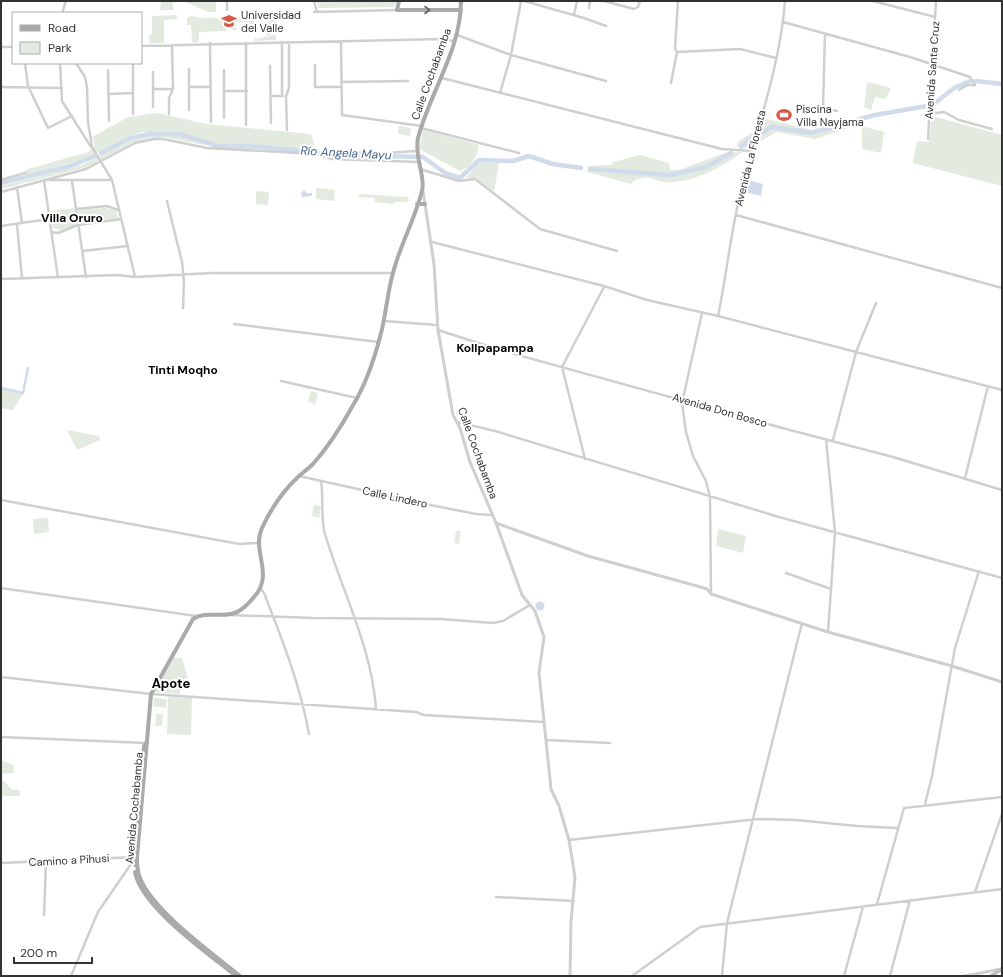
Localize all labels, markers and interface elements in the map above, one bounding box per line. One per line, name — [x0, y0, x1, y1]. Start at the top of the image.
one-way arrow — [424, 6, 430, 14]
place label: Universidad del Valle — [241, 8, 301, 35]
legend — [12, 12, 142, 64]
school or university icon: Universidad del Valle — [220, 12, 238, 30]
text: Road — [48, 20, 76, 36]
street label: Avenida Santa Cruz — [922, 20, 942, 120]
street label: Calle Cochabamba — [408, 26, 454, 122]
text: Park — [48, 40, 72, 56]
place label: Piscina Villa Nayjama — [796, 102, 864, 129]
sports icon: Piscina Villa Nayjama — [775, 106, 793, 124]
street label: Avenida La Floresta — [731, 108, 769, 207]
water label: Río Angela Mayu — [300, 143, 392, 163]
district label: Villa Oruro — [41, 210, 103, 226]
district label: Kollpapampa — [456, 340, 534, 356]
district label: Tinti Moqho — [148, 362, 218, 378]
street label: Avenida Don Bosco — [671, 390, 769, 430]
street label: Calle Cochabamba — [455, 405, 501, 501]
street label: Calle Lindero — [361, 483, 429, 511]
district label: Apote — [152, 675, 191, 692]
street label: Avenida Cochabamba — [122, 752, 146, 864]
street label: Camino a Pihusi — [28, 851, 110, 869]
scale bar — [14, 939, 92, 965]
text: 200 m — [20, 945, 57, 961]

